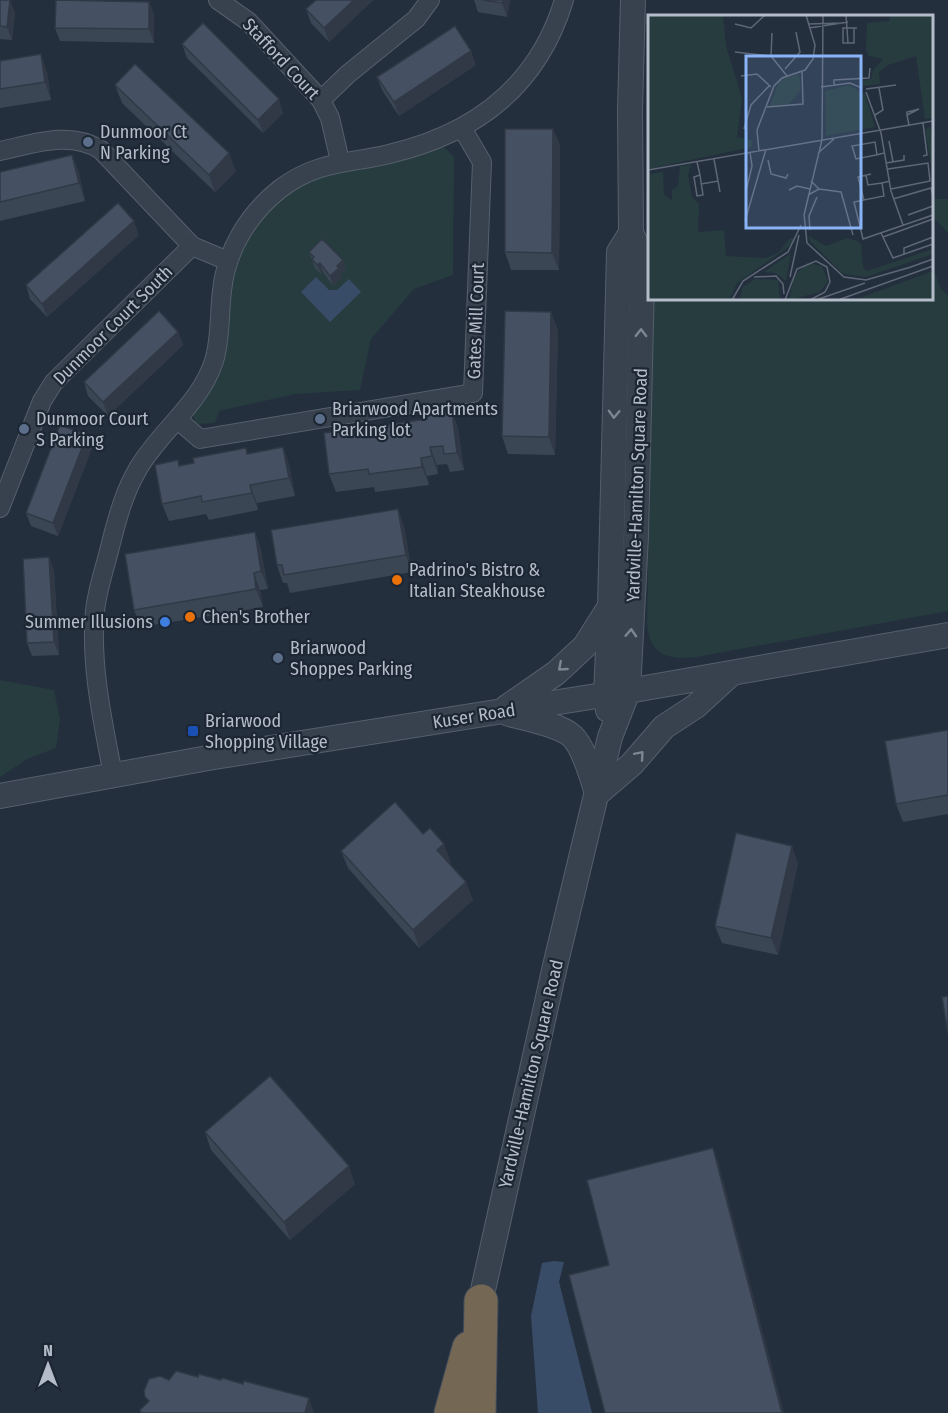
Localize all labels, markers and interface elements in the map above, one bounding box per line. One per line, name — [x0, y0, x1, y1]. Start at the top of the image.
street label: Stafford Court — [238, 14, 324, 104]
inset map — [648, 15, 933, 300]
place label: Dunmoor Ct N Parking — [100, 121, 187, 164]
marker: Dunmoor Ct N Parking — [81, 135, 95, 149]
street label: Dunmoor Court South — [49, 261, 177, 389]
street label: Gates Mill Court — [463, 262, 489, 380]
one-way arrow — [635, 329, 648, 338]
street label: Yardville-Hamilton Square Road — [622, 368, 652, 602]
place label: Briarwood Apartments Parking lot — [332, 398, 498, 441]
place label: Dunmoor Court S Parking — [36, 408, 149, 451]
one-way arrow — [608, 410, 621, 419]
marker: Briarwood Apartments Parking lot — [313, 412, 327, 426]
marker: Dunmoor Court S Parking — [17, 422, 31, 436]
place label: Padrino's Bistro & Italian Steakhouse — [409, 559, 545, 602]
marker: Padrino's Bistro & Italian Steakhouse — [390, 573, 404, 587]
place label: Chen's Brother — [202, 606, 310, 628]
marker: Chen's Brother — [183, 610, 197, 624]
place label: Summer Illusions — [25, 611, 153, 633]
marker: Summer Illusions — [158, 615, 172, 629]
one-way arrow — [625, 628, 638, 637]
place label: Briarwood Shoppes Parking — [290, 637, 413, 680]
marker: Briarwood Shoppes Parking — [271, 651, 285, 665]
one-way arrow — [558, 660, 569, 671]
street label: Kuser Road — [431, 699, 517, 733]
place label: Briarwood Shopping Village — [205, 710, 328, 753]
marker: Briarwood Shopping Village — [186, 724, 200, 738]
one-way arrow — [633, 751, 644, 761]
street label: Yardville-Hamilton Square Road — [494, 958, 568, 1190]
north arrow — [18, 1335, 78, 1395]
text: N — [43, 1341, 53, 1360]

